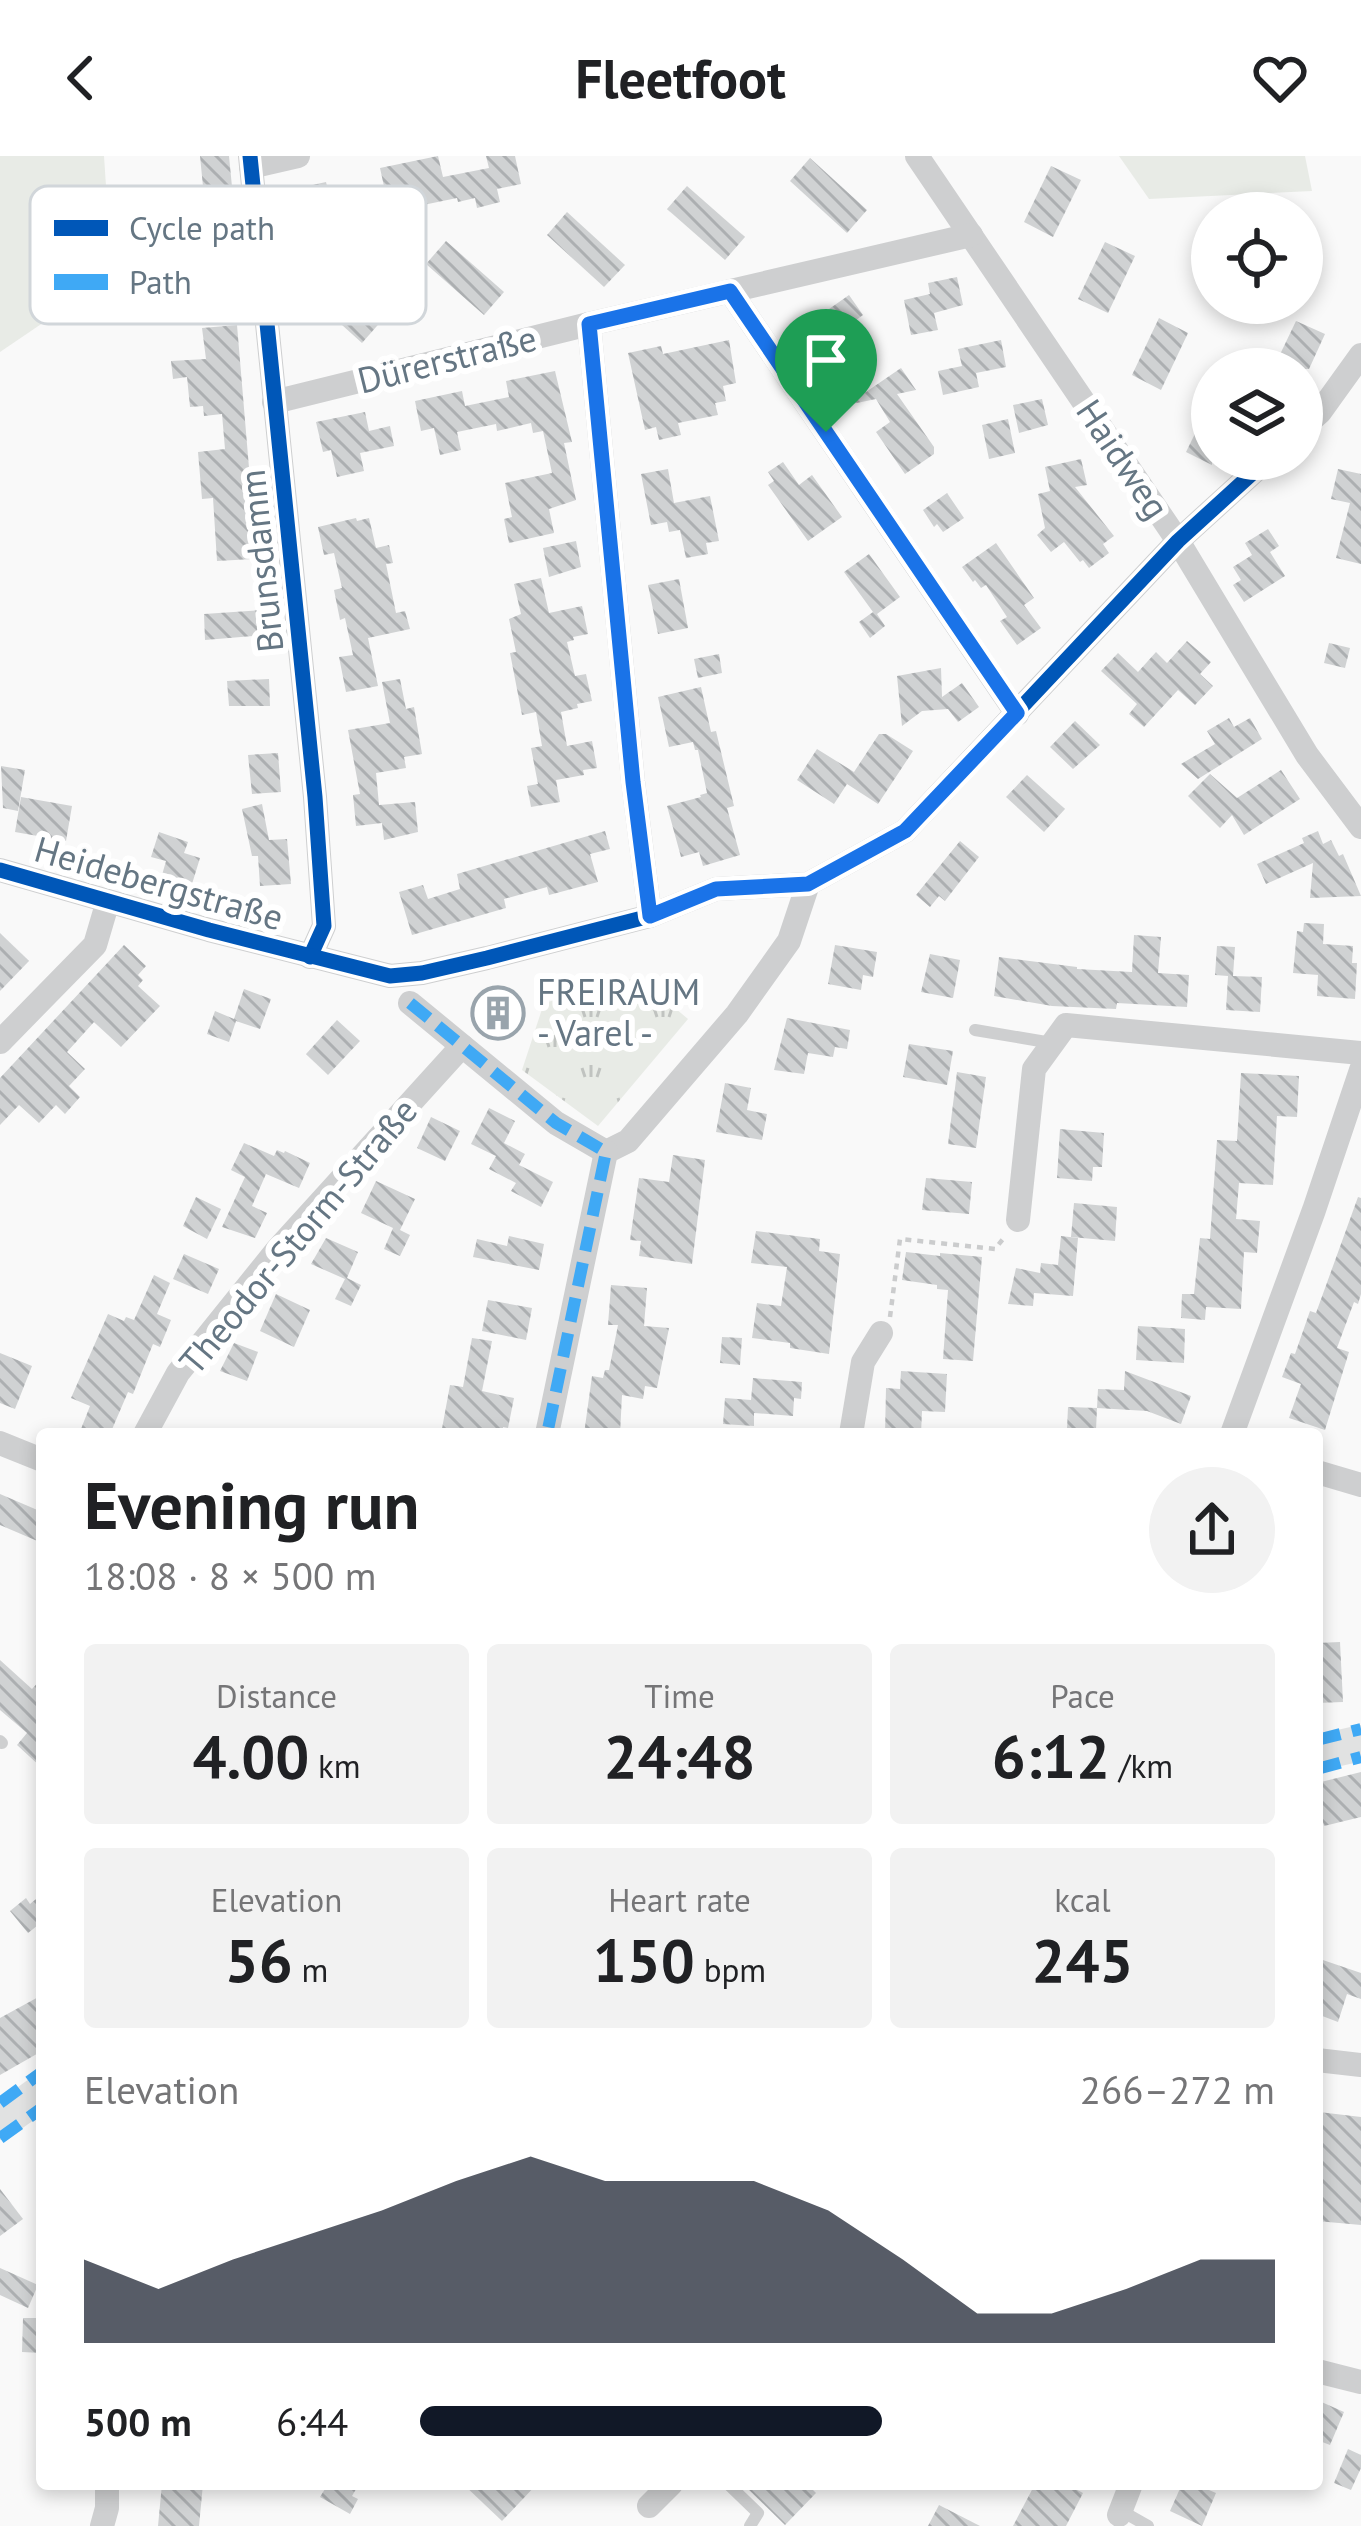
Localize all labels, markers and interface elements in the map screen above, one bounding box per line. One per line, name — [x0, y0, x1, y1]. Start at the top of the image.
text: Fleetfoot — [575, 43, 786, 113]
icon: back — [48, 45, 114, 111]
icon: heart — [1247, 45, 1313, 111]
legend — [30, 186, 426, 324]
map controls — [1191, 192, 1323, 480]
button: locate — [1191, 192, 1323, 324]
text: Cycle path — [129, 206, 275, 249]
text: Path — [129, 260, 192, 303]
pin — [775, 309, 877, 432]
street label: Dürerstraße — [353, 314, 541, 403]
icon: arrive — [793, 327, 859, 393]
button: layers — [1191, 348, 1323, 480]
street label: Haidweg — [1066, 390, 1180, 528]
street label: Brunsdamm — [228, 467, 293, 655]
street label: Heidebergstraße — [30, 825, 289, 940]
place label: FREIRAUM - Varel - — [537, 968, 700, 1056]
building icon: FREIRAUM - Varel - — [470, 985, 526, 1041]
street label: Theodor-Storm-Straße — [168, 1088, 427, 1383]
text: Evening run — [84, 1462, 419, 1547]
button: share — [1149, 1467, 1275, 1593]
text: 18:08 · 8 × 500 m — [84, 1550, 376, 1601]
text: Distance — [216, 1674, 337, 1717]
text: Time — [644, 1674, 715, 1717]
text: Pace — [1050, 1674, 1115, 1717]
text: 4.00 — [192, 1717, 309, 1795]
text: 24:48 — [603, 1717, 756, 1795]
text: 6:12 — [992, 1717, 1110, 1795]
text: km — [309, 1744, 361, 1787]
text: /km — [1110, 1744, 1173, 1787]
text: Elevation — [211, 1878, 342, 1921]
text: Heart rate — [608, 1878, 751, 1921]
text: kcal — [1054, 1878, 1111, 1921]
text: 56 — [225, 1921, 293, 1999]
text: 150 — [593, 1921, 695, 1999]
text: 245 — [1031, 1921, 1134, 1999]
text: m — [293, 1948, 328, 1991]
text: bpm — [695, 1948, 766, 1991]
text: Elevation — [84, 2064, 239, 2115]
text: 266–272 m — [1080, 2064, 1275, 2115]
text: 500 m — [84, 2396, 192, 2447]
text: 6:44 — [276, 2396, 348, 2447]

